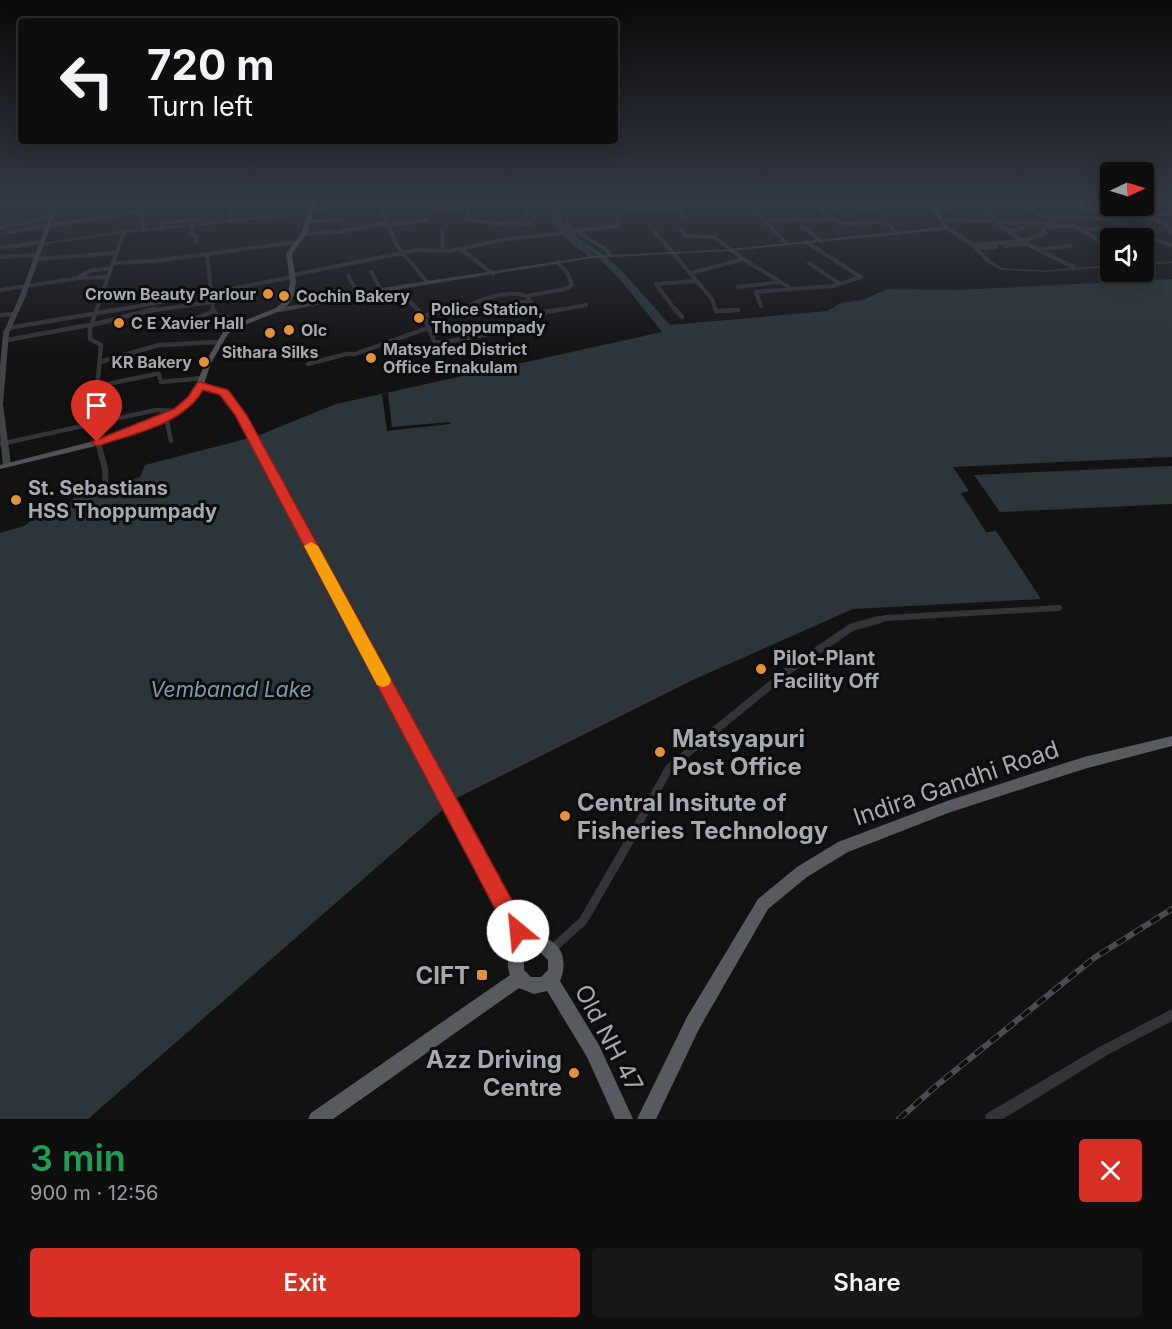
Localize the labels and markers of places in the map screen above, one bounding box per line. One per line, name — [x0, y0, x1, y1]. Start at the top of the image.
place label: Crown Beauty Parlour — [85, 284, 256, 304]
place label: Cochin Bakery — [296, 286, 410, 306]
marker: Crown Beauty Parlour — [261, 287, 275, 301]
marker: Cochin Bakery — [277, 289, 291, 303]
place label: Police Station, Thoppumpady — [431, 299, 546, 337]
marker: Police Station, Thoppumpady — [412, 311, 426, 325]
place label: C E Xavier Hall — [131, 313, 244, 333]
marker: C E Xavier Hall — [112, 316, 126, 330]
place label: Olc — [301, 320, 327, 340]
marker: Olc — [282, 323, 296, 337]
marker: Sithara Silks — [263, 326, 277, 340]
place label: Matsyafed District Office Ernakulam — [383, 339, 527, 377]
place label: Sithara Silks — [222, 342, 318, 362]
marker: Matsyafed District Office Ernakulam — [364, 351, 378, 365]
place label: KR Bakery — [111, 352, 192, 372]
marker: KR Bakery — [197, 355, 211, 369]
pin — [71, 380, 122, 442]
place label: St. Sebastians HSS Thoppumpady — [28, 476, 217, 523]
marker: St. Sebastians HSS Thoppumpady — [9, 493, 23, 507]
place label: Pilot-Plant Facility Off — [773, 646, 879, 693]
marker: Pilot-Plant Facility Off — [754, 662, 768, 676]
place label: Matsyapuri Post Office — [672, 724, 805, 781]
marker: Matsyapuri Post Office — [653, 745, 667, 759]
place label: Central Insitute of Fisheries Technology — [577, 788, 829, 845]
marker: Central Insitute of Fisheries Technology — [558, 809, 572, 823]
place label: CIFT — [415, 961, 470, 990]
marker: CIFT — [475, 968, 489, 982]
place label: Azz Driving Centre — [426, 1045, 562, 1102]
marker: Azz Driving Centre — [567, 1066, 581, 1080]

